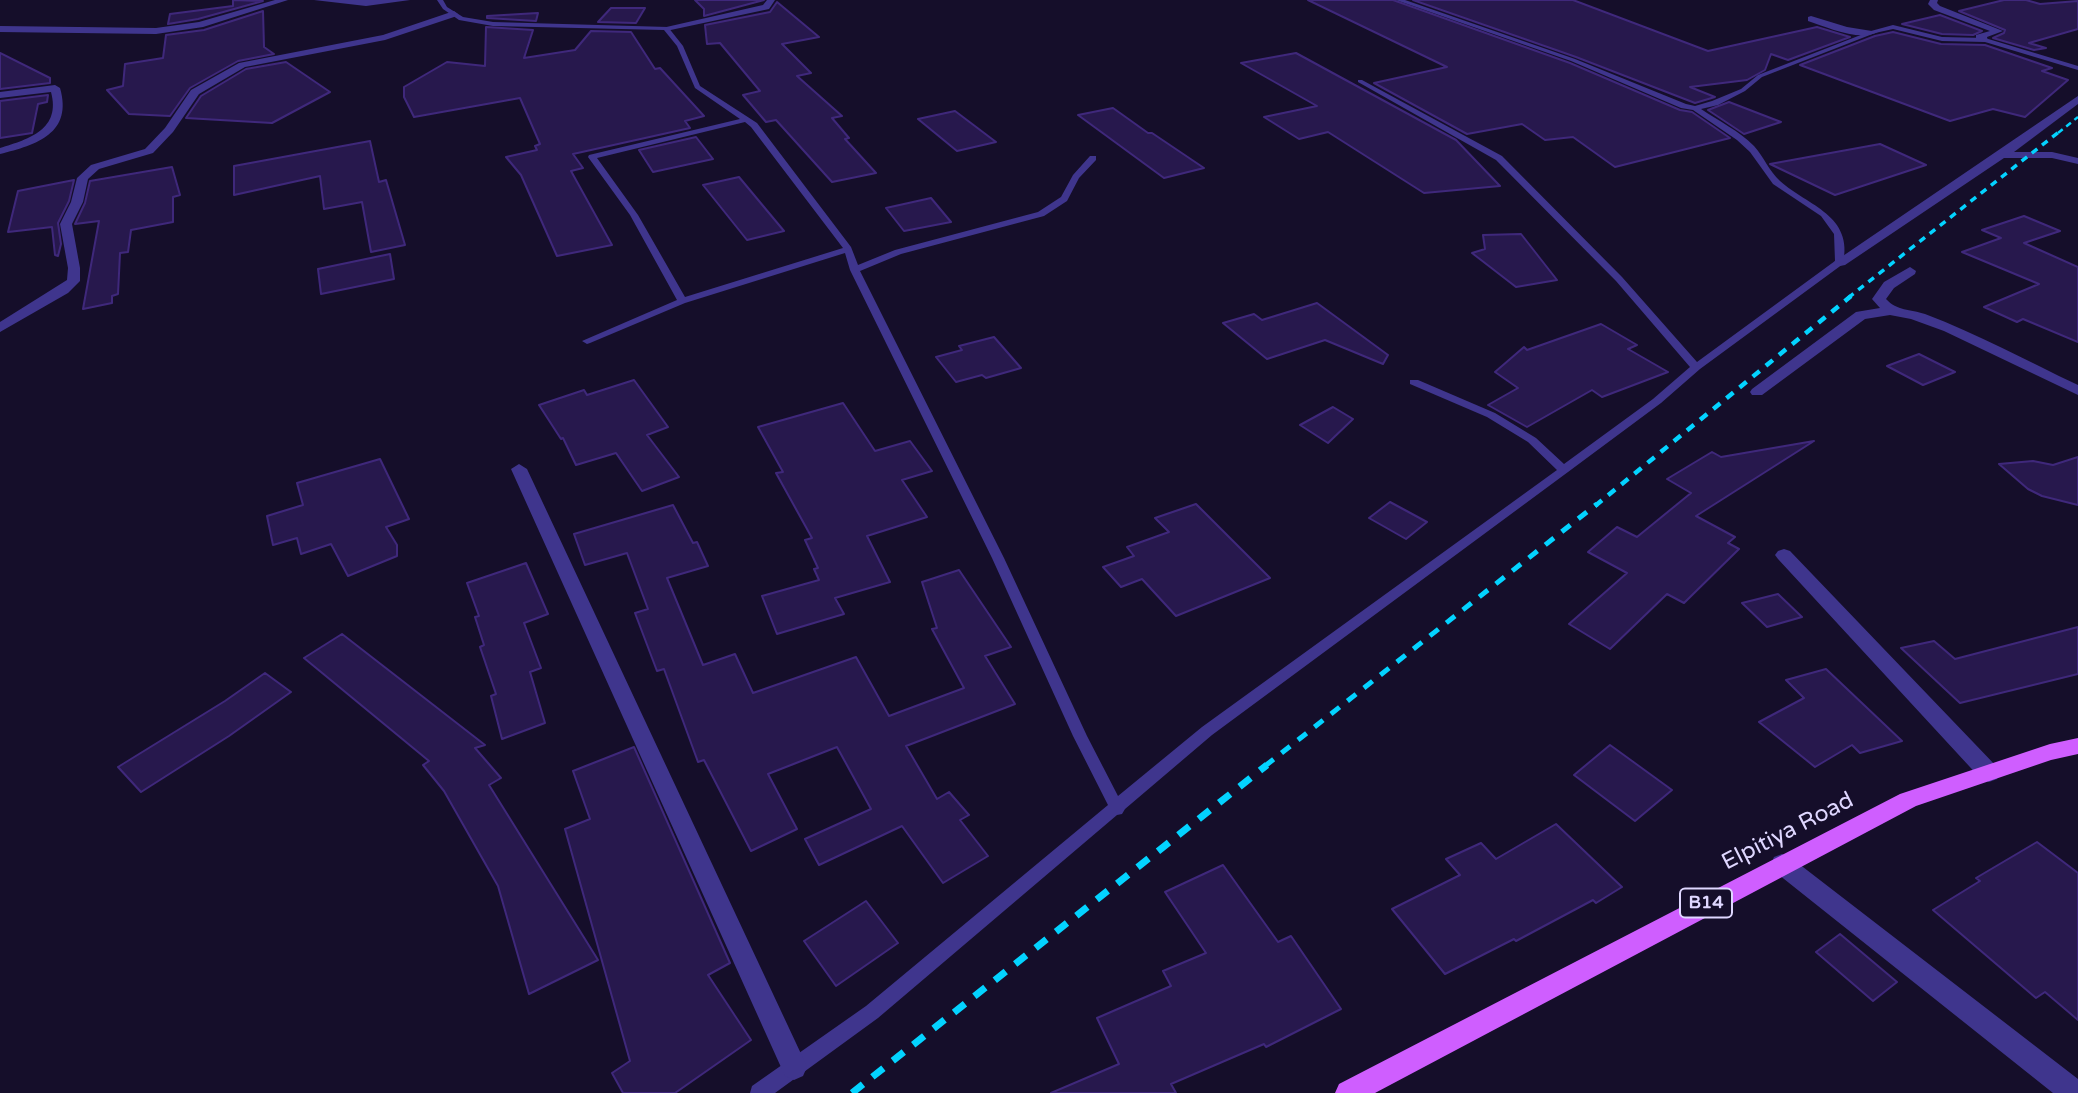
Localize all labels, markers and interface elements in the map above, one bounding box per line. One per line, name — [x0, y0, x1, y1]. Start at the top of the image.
street label: Elpitiya Road — [1718, 787, 1858, 877]
road number: B14 — [1680, 888, 1732, 918]

